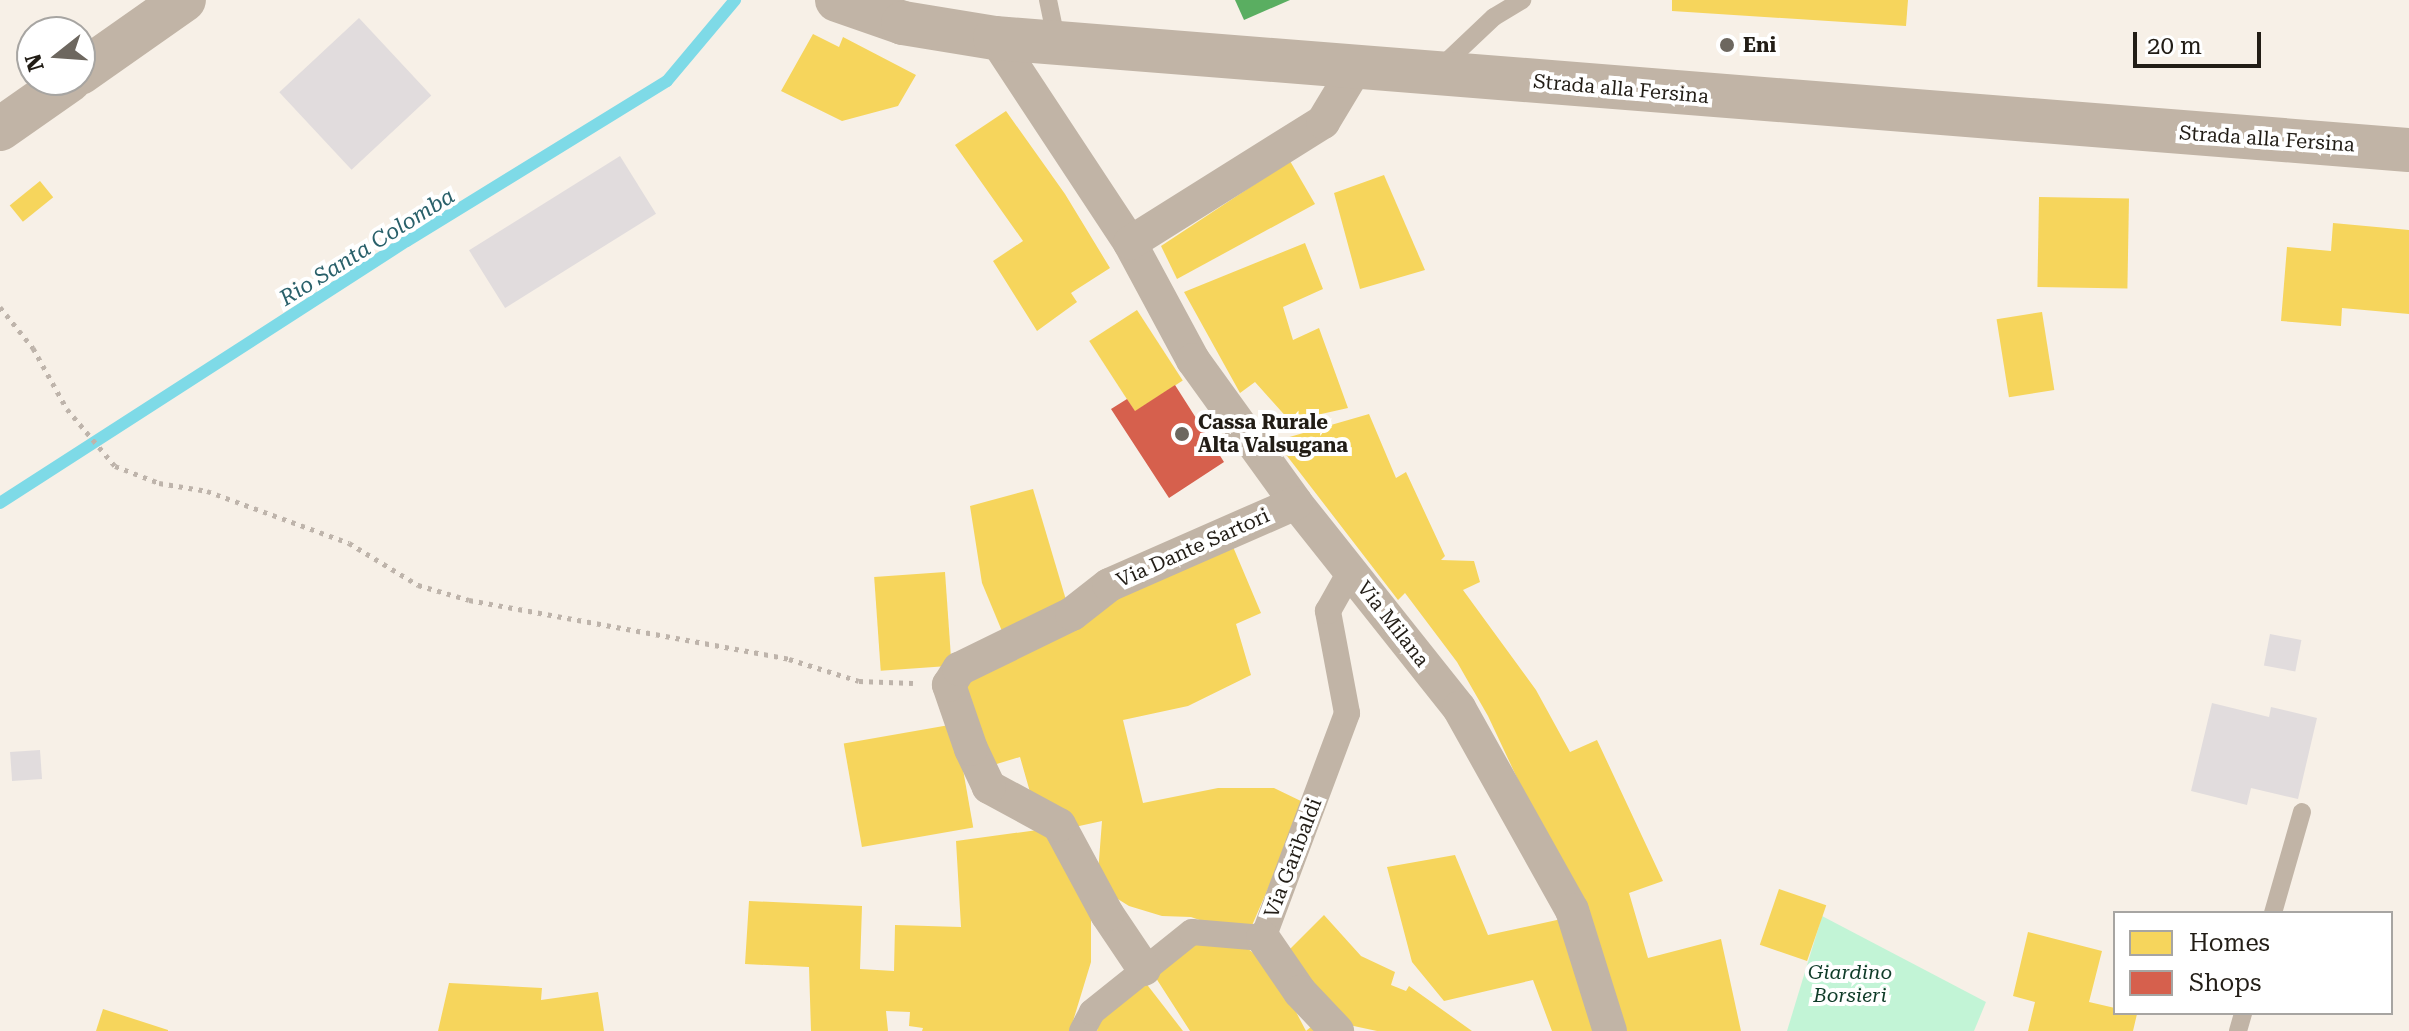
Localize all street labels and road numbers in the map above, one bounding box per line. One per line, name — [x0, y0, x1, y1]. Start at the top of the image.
street label: Strada alla Fersina — [1532, 69, 1710, 109]
street label: Strada alla Fersina — [2178, 121, 2356, 157]
street label: Via Dante Sartori — [1113, 504, 1273, 592]
street label: Via Milana — [1352, 576, 1434, 672]
street label: Via Garibaldi — [1259, 795, 1327, 921]

